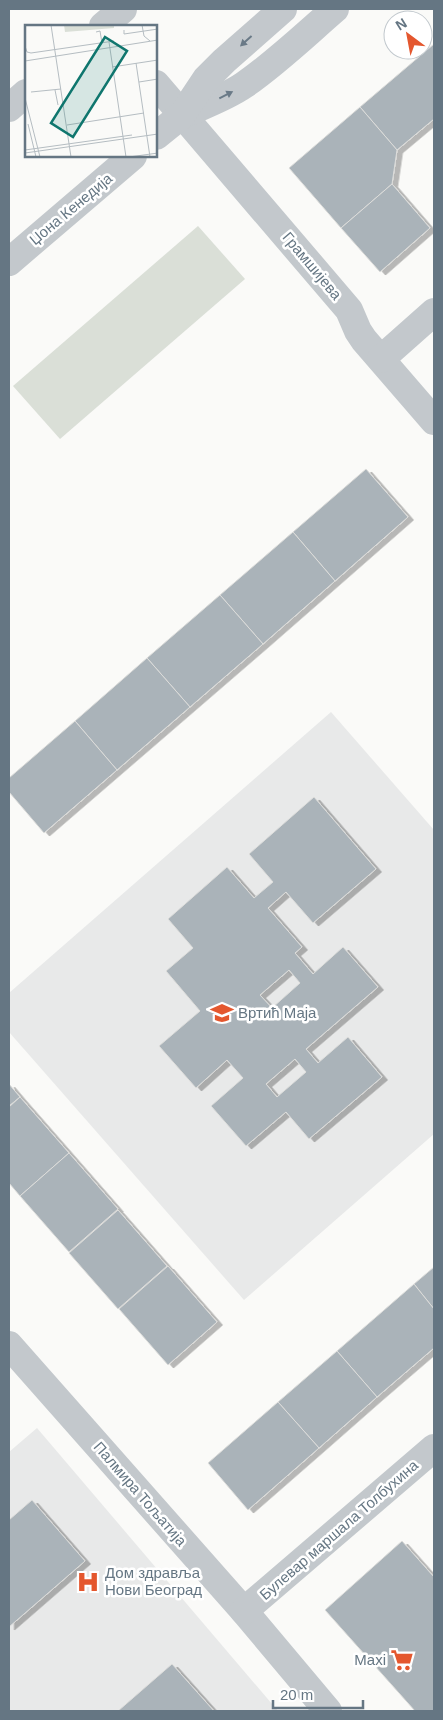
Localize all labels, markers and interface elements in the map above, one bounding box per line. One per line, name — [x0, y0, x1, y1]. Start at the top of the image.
north arrow — [383, 10, 433, 60]
text: N — [393, 15, 410, 33]
inset map — [25, 25, 158, 158]
one-way arrow — [241, 35, 253, 47]
one-way arrow — [219, 91, 233, 99]
street label: Џона Кенедија — [26, 169, 116, 248]
street label: Грамшијева — [279, 229, 346, 303]
school or university icon: Вртић Маја — [209, 1000, 235, 1026]
place label: Вртић Маја — [238, 1004, 317, 1021]
street label: Палмира Тољатија — [91, 1438, 191, 1550]
street label: Булевар маршала Толбухина — [256, 1456, 422, 1603]
place label: Дом здравља Нови Београд — [105, 1564, 202, 1598]
hospital icon: Дом здравља Нови Београд — [75, 1569, 101, 1595]
supermarket icon: Maxi — [389, 1647, 415, 1673]
place label: Maxi — [354, 1651, 386, 1668]
scale bar — [273, 1678, 363, 1710]
text: 20 m — [280, 1686, 313, 1703]

